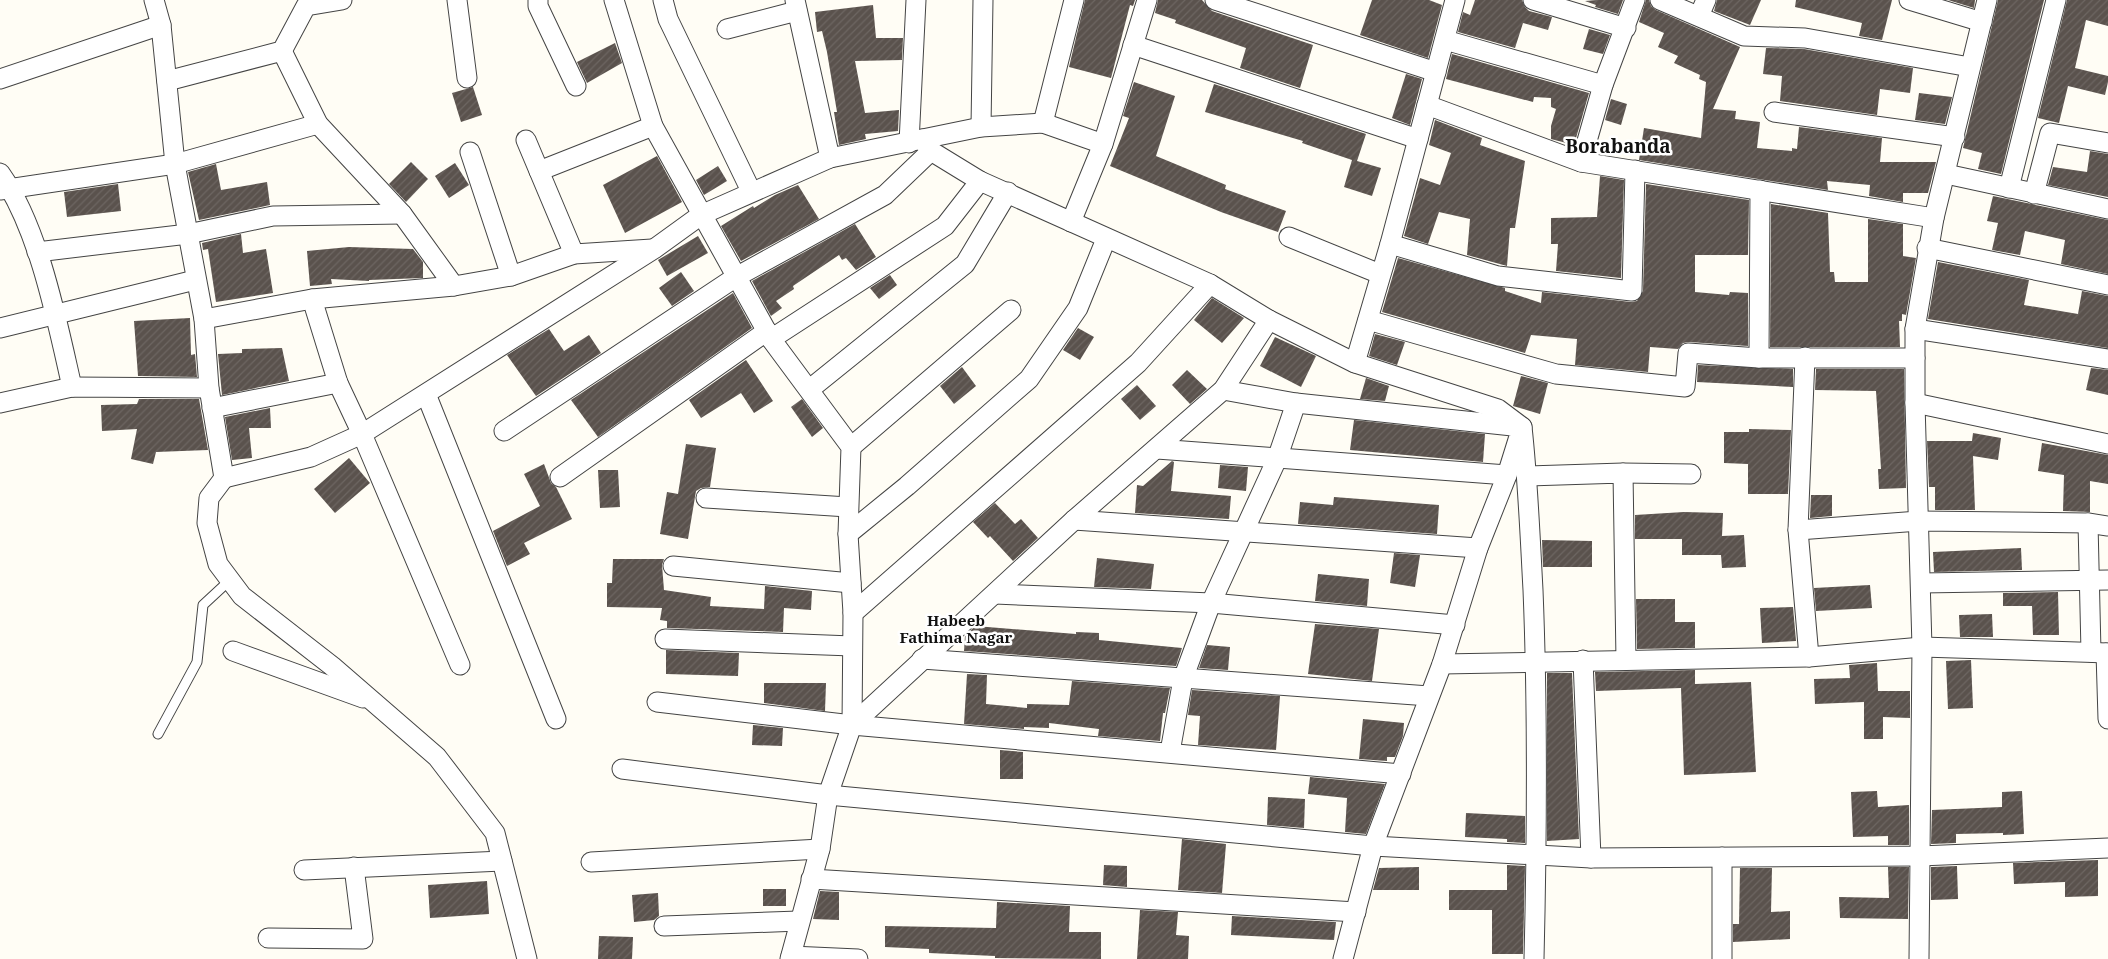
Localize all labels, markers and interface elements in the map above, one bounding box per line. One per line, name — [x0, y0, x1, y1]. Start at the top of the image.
district label: Borabanda — [1565, 133, 1671, 159]
district label: Habeeb Fathima Nagar — [900, 610, 1013, 647]

